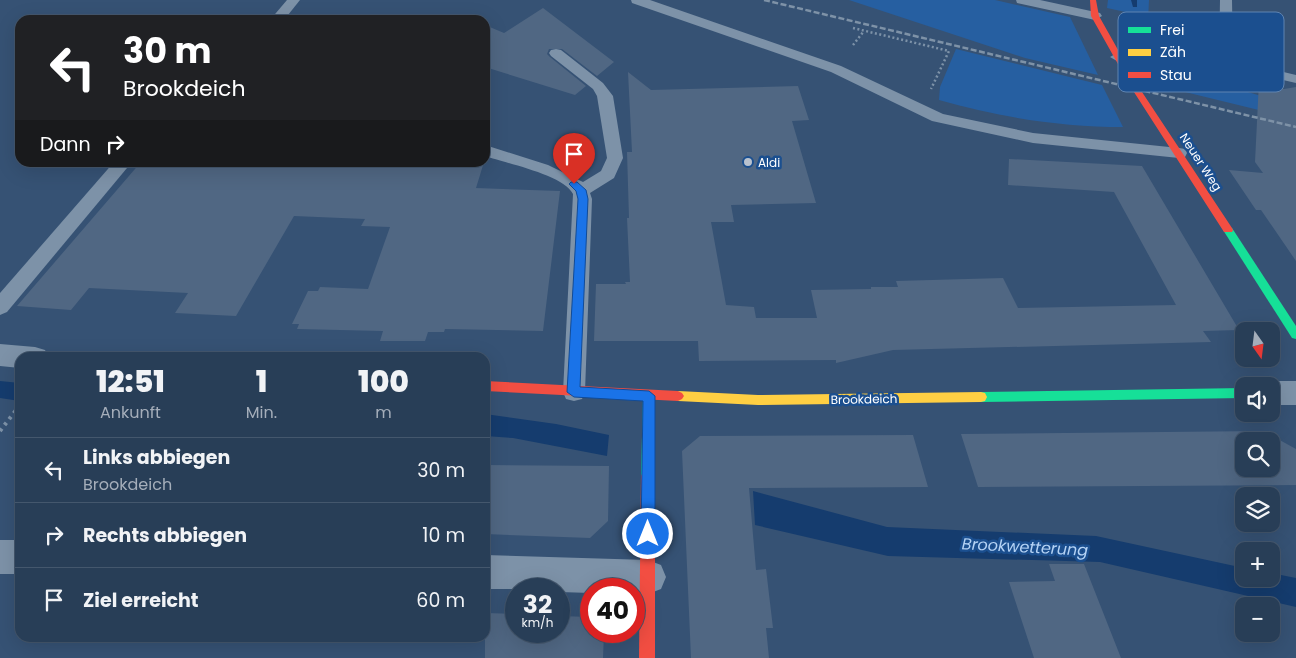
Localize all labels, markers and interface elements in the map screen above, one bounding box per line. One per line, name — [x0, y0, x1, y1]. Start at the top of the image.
legend — [1118, 12, 1284, 92]
text: Frei — [1160, 20, 1184, 40]
text: 30 m — [123, 26, 211, 75]
icon: left — [40, 35, 105, 100]
text: Zäh — [1160, 42, 1186, 62]
text: Stau — [1160, 65, 1192, 85]
text: Brookdeich — [123, 73, 246, 104]
icon: right — [101, 130, 129, 158]
street label: Neuer Weg — [1176, 130, 1226, 194]
text: Dann — [40, 131, 91, 158]
pin — [553, 133, 595, 184]
icon: arrive — [560, 140, 588, 168]
place label: Aldi — [758, 154, 780, 171]
marker: Aldi — [742, 156, 754, 168]
north arrow — [1235, 322, 1280, 368]
map controls — [1235, 322, 1280, 642]
text: 12:51 — [96, 360, 165, 403]
text: 1 — [256, 360, 267, 403]
text: 100 — [358, 360, 409, 403]
button: sound — [1235, 377, 1280, 422]
street label: Brookdeich — [830, 390, 898, 408]
text: Ankunft — [100, 401, 161, 424]
text: Min. — [246, 401, 277, 424]
text: m — [375, 401, 392, 424]
button: search — [1235, 432, 1280, 477]
text: Links abbiegen — [83, 444, 230, 471]
icon: left — [40, 456, 68, 484]
text: 30 m — [417, 457, 465, 484]
text: Brookdeich — [83, 473, 172, 496]
button: layers — [1235, 487, 1280, 532]
position arrow — [621, 507, 673, 559]
icon: right — [40, 521, 68, 549]
text: Rechts abbiegen — [83, 522, 247, 549]
text: 10 m — [422, 522, 465, 549]
water label: Brookwetterung — [961, 532, 1089, 562]
button: + — [1235, 542, 1280, 587]
speed limit sign: 40 — [580, 578, 645, 643]
icon: arrive — [40, 586, 68, 614]
text: Ziel erreicht — [83, 587, 199, 614]
text: 60 m — [416, 587, 465, 614]
text: 32 — [523, 587, 552, 622]
button: − — [1235, 597, 1280, 642]
text: km/h — [522, 614, 553, 631]

